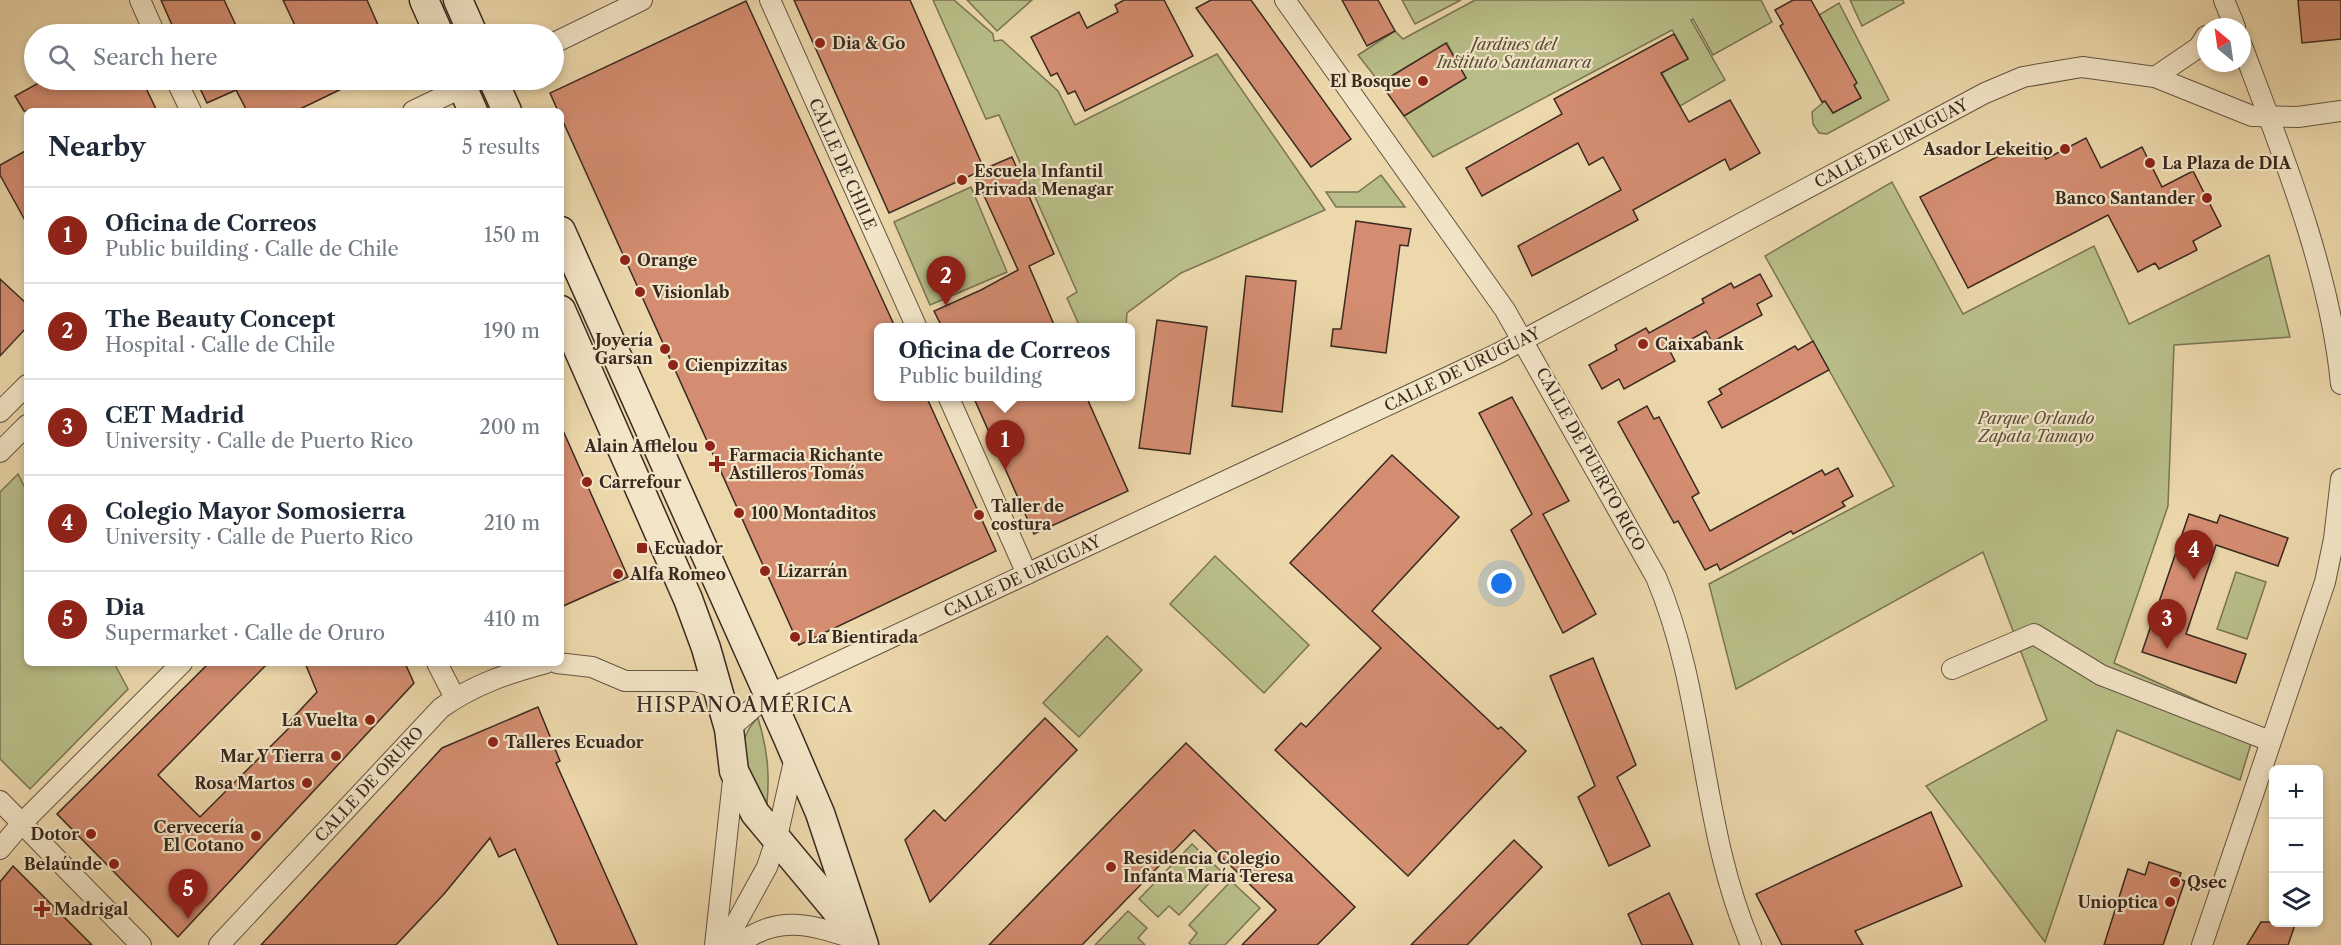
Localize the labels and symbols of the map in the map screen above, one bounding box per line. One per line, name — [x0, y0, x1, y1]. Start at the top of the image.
north arrow — [2197, 18, 2251, 72]
place label: Dia & Go — [832, 33, 905, 53]
park label: Jardines del Instituto Santamarca — [1434, 34, 1592, 72]
marker: Dia & Go — [813, 36, 827, 50]
place label: El Bosque — [1330, 71, 1411, 91]
marker: El Bosque — [1416, 74, 1430, 88]
street label: CALLE DE URUGUAY — [1811, 94, 1972, 192]
street label: CALLE DE CHILE — [805, 95, 881, 233]
place label: Asador Lekeitio — [1922, 139, 2053, 159]
marker: Asador Lekeitio — [2058, 142, 2072, 156]
place label: La Plaza de DIA — [2162, 153, 2292, 173]
marker: La Plaza de DIA — [2143, 156, 2157, 170]
place label: Escuela Infantil Privada Menagar — [974, 161, 1114, 199]
marker: Escuela Infantil Privada Menagar — [955, 173, 969, 187]
place label: Banco Santander — [2055, 188, 2195, 208]
marker: Banco Santander — [2200, 191, 2214, 205]
place label: Orange — [637, 250, 698, 270]
marker: Orange — [618, 253, 632, 267]
pin: 2 — [926, 256, 966, 306]
place label: Visionlab — [651, 282, 730, 302]
marker: Visionlab — [633, 285, 647, 299]
street label: CALLE DE URUGUAY — [1381, 322, 1544, 416]
place label: Joyería Garsan — [592, 330, 654, 368]
place label: Caixabank — [1655, 334, 1744, 354]
marker: Caixabank — [1636, 337, 1650, 351]
marker: Joyería Garsan — [658, 342, 672, 356]
place label: Cienpizzitas — [685, 355, 787, 375]
marker: Cienpizzitas — [666, 358, 680, 372]
street label: CALLE DE PUERTO RICO — [1532, 364, 1650, 554]
park label: Parque Orlando Zapata Tamayo — [1976, 408, 2095, 446]
pin: 1 — [986, 420, 1024, 470]
place label: Alain Afflelou — [583, 436, 698, 456]
marker: Alain Afflelou — [703, 439, 717, 453]
place label: Farmacia Richante Astilleros Tomás — [728, 445, 884, 483]
marker: Farmacia Richante Astilleros Tomás — [710, 457, 724, 471]
place label: Carrefour — [599, 472, 681, 492]
marker: Carrefour — [580, 475, 594, 489]
place label: Taller de costura — [991, 496, 1064, 534]
place label: 100 Montaditos — [751, 503, 876, 523]
marker: 100 Montaditos — [732, 506, 746, 520]
marker: Taller de costura — [972, 508, 986, 522]
street label: CALLE DE URUGUAY — [940, 530, 1104, 621]
pin: 4 — [2174, 530, 2214, 580]
place label: Ecuador — [654, 538, 723, 558]
marker: Ecuador — [635, 541, 649, 555]
place label: Lizarrán — [777, 561, 848, 581]
place label: Alfa Romeo — [629, 564, 726, 584]
marker: Lizarrán — [758, 564, 772, 578]
marker: Alfa Romeo — [611, 567, 625, 581]
your location — [1487, 569, 1516, 598]
pin: 3 — [2148, 600, 2186, 649]
place label: La Bientirada — [807, 627, 919, 647]
marker: La Bientirada — [788, 630, 802, 644]
district label: HISPANOAMÉRICA — [636, 692, 854, 717]
place label: La Vuelta — [282, 710, 359, 730]
marker: La Vuelta — [363, 713, 377, 727]
street label: CALLE DE ORURO — [310, 722, 428, 846]
place label: Talleres Ecuador — [505, 732, 644, 752]
marker: Talleres Ecuador — [486, 735, 500, 749]
place label: Mar Y Tierra — [220, 746, 325, 766]
marker: Mar Y Tierra — [329, 749, 343, 763]
place label: Rosa Martos — [194, 773, 295, 793]
marker: Rosa Martos — [300, 776, 314, 790]
place label: Cervecería El Cotano — [154, 817, 245, 855]
place label: Dotor — [31, 824, 79, 844]
marker: Dotor — [84, 827, 98, 841]
marker: Cervecería El Cotano — [249, 829, 263, 843]
place label: Residencia Colegio Infanta María Teresa — [1123, 848, 1294, 886]
place label: Belaúnde — [24, 854, 102, 874]
marker: Belaúnde — [107, 857, 121, 871]
marker: Residencia Colegio Infanta María Teresa — [1104, 860, 1118, 874]
pin: 5 — [168, 870, 207, 919]
place label: Qsec — [2187, 872, 2227, 892]
marker: Qsec — [2168, 875, 2182, 889]
place label: Unioptica — [2078, 892, 2159, 912]
marker: Unioptica — [2163, 895, 2177, 909]
place label: Madrigal — [54, 899, 129, 919]
marker: Madrigal — [35, 902, 49, 916]

